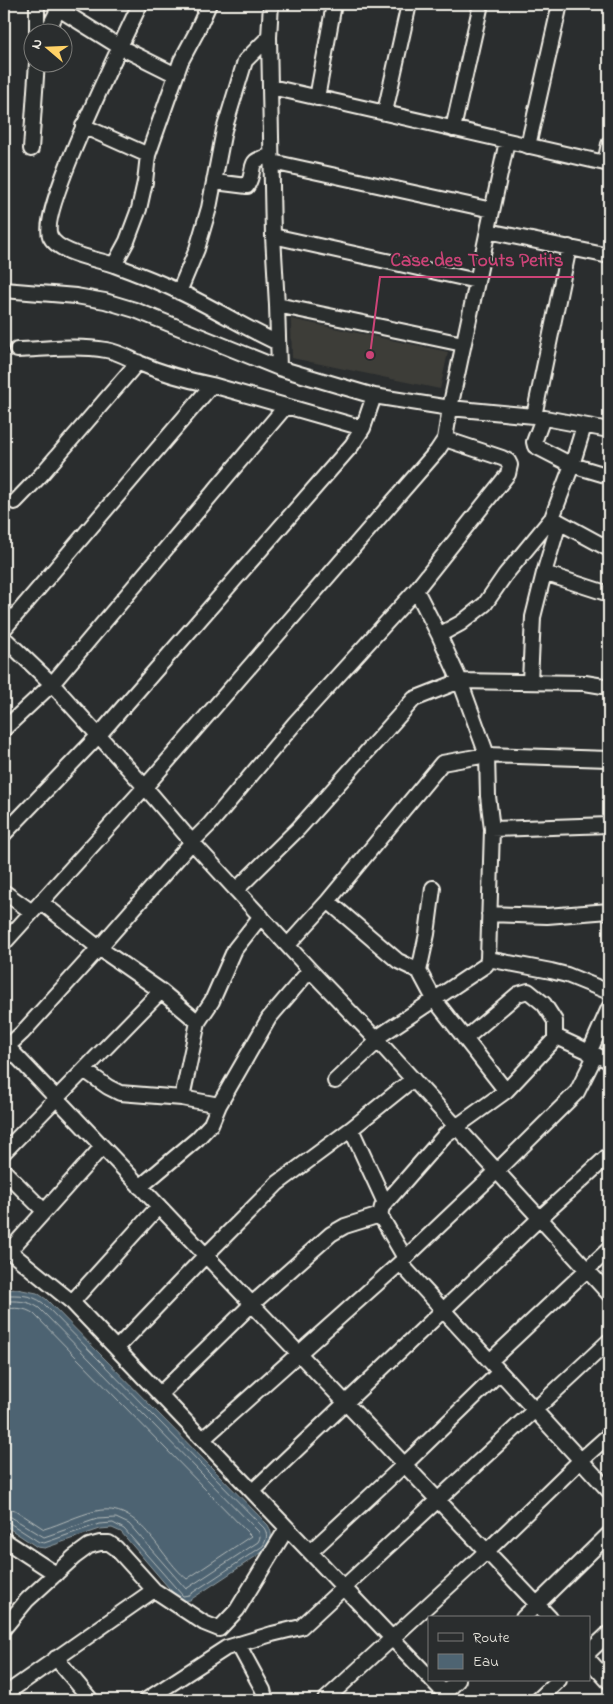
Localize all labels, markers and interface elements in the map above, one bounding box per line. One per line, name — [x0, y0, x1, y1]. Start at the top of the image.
north arrow — [22, 22, 72, 72]
text: N — [26, 36, 49, 52]
callout: Case des Touts Petits — [380, 243, 574, 277]
text: Case des Touts Petits — [390, 248, 564, 275]
legend — [428, 1616, 590, 1682]
text: Route — [473, 1627, 510, 1649]
text: Eau — [473, 1651, 499, 1673]

